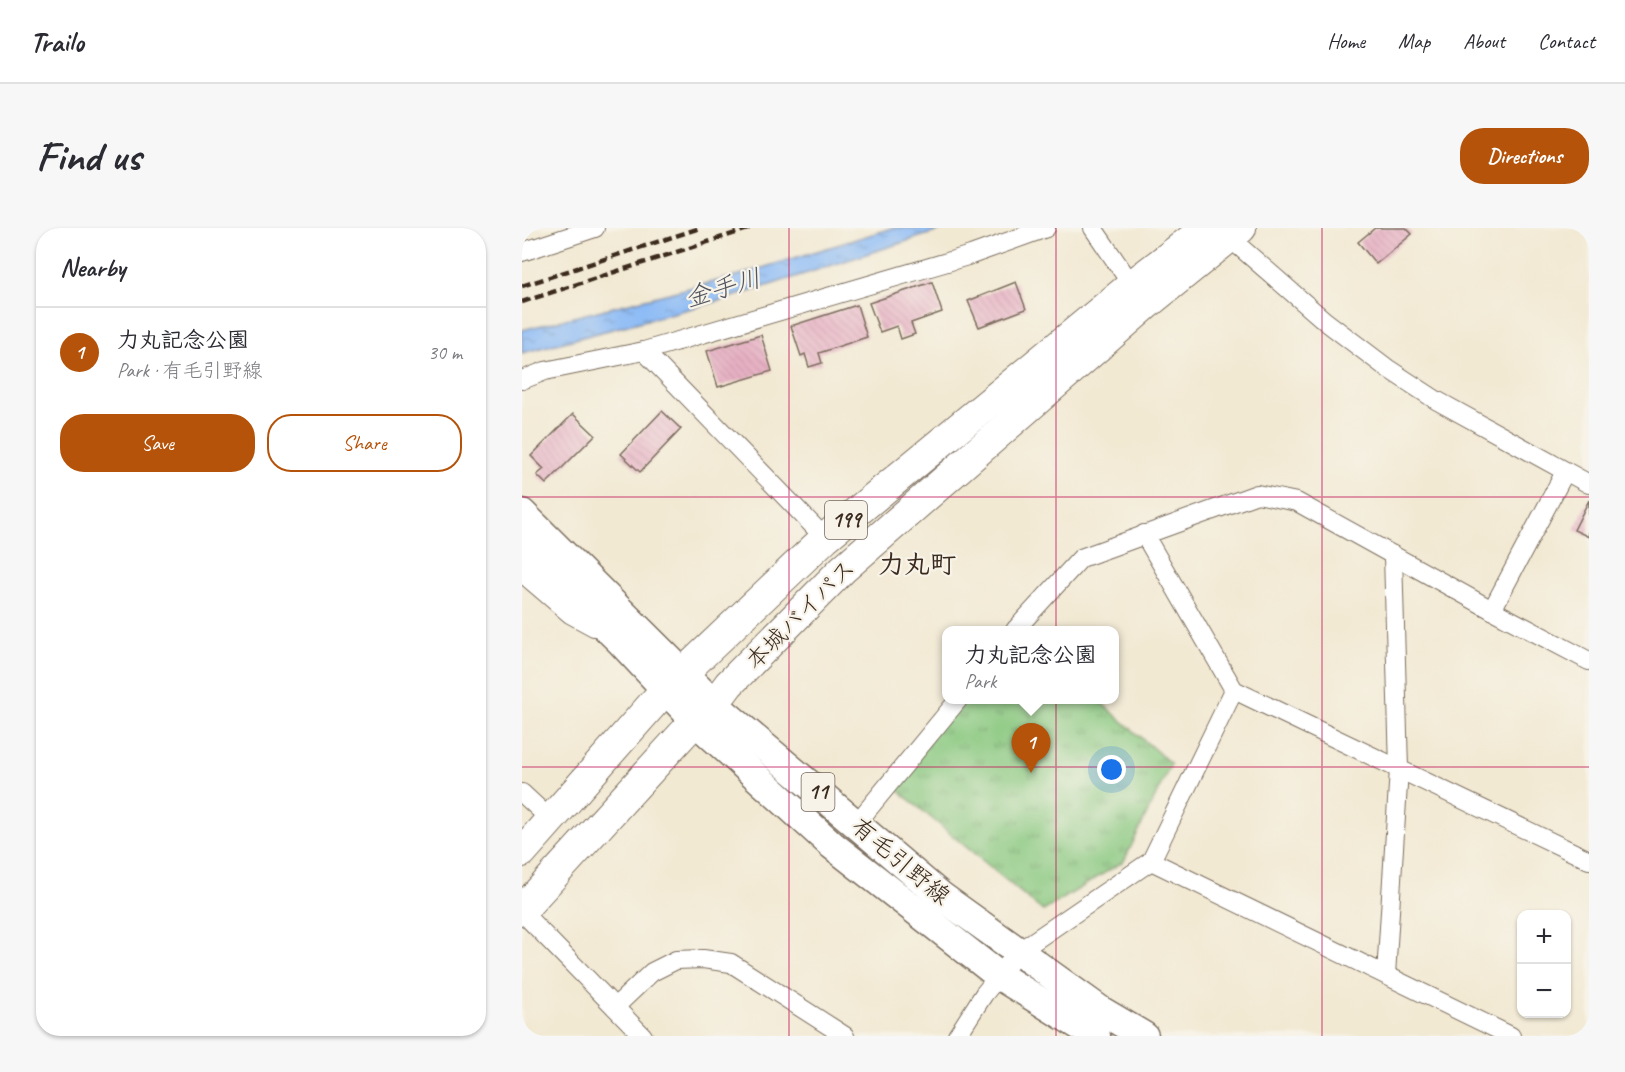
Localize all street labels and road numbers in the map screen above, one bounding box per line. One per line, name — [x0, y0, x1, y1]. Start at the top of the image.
road number: 199 — [825, 501, 867, 539]
street label: 本城バイパス — [739, 553, 861, 675]
road number: 11 — [802, 773, 834, 811]
street label: 有毛引野線 — [845, 811, 957, 911]

